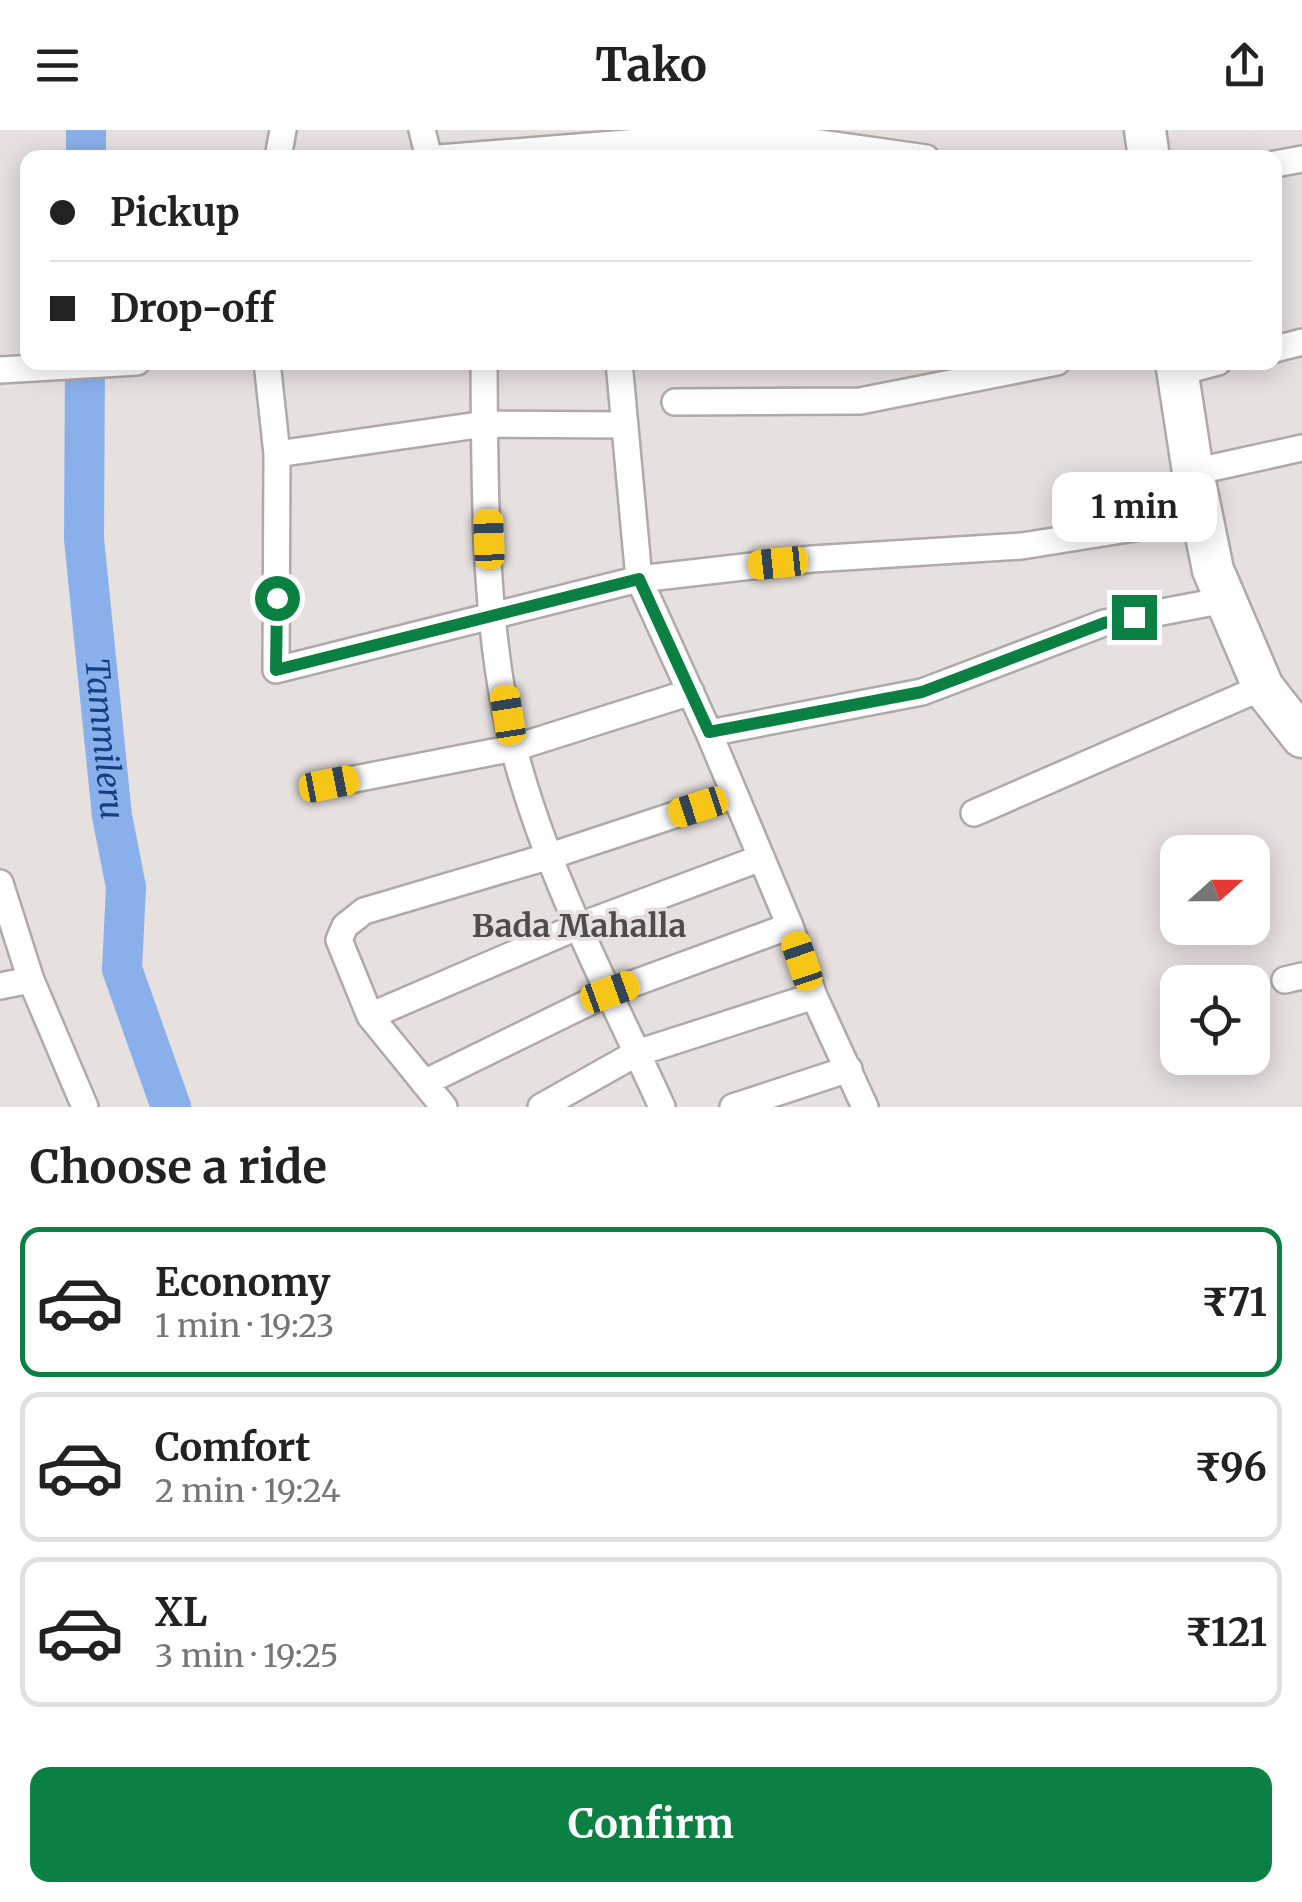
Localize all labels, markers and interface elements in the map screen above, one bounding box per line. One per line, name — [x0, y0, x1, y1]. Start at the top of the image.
text: Tako — [595, 37, 707, 93]
icon: menu — [30, 38, 85, 93]
icon: share — [1217, 38, 1272, 93]
text: Pickup — [110, 189, 240, 236]
text: Drop-off — [110, 285, 275, 332]
callout: 1 min — [1052, 472, 1216, 542]
text: 1 min — [1091, 487, 1178, 527]
car — [473, 508, 505, 570]
car — [747, 545, 809, 581]
route start — [255, 576, 300, 621]
route end — [1112, 595, 1157, 640]
water label: Tammileru — [76, 657, 132, 821]
car — [488, 683, 528, 747]
car — [297, 764, 361, 804]
car — [665, 783, 731, 831]
north arrow — [1160, 835, 1270, 945]
map controls — [1160, 835, 1270, 1075]
district label: Bada Mahalla — [472, 906, 686, 946]
car — [778, 928, 826, 994]
button: locate — [1160, 965, 1270, 1075]
car — [577, 968, 643, 1016]
text: Choose a ride — [30, 1139, 327, 1195]
icon: car — [35, 1257, 125, 1347]
text: Economy — [155, 1259, 330, 1306]
text: ₹71 — [1201, 1279, 1267, 1326]
text: 1 min · 19:23 — [155, 1306, 334, 1346]
icon: car — [35, 1422, 125, 1512]
text: Comfort — [155, 1424, 311, 1471]
text: ₹96 — [1194, 1444, 1267, 1491]
text: 2 min · 19:24 — [155, 1471, 340, 1511]
icon: car — [35, 1587, 125, 1677]
text: XL — [155, 1589, 207, 1636]
text: ₹121 — [1185, 1609, 1267, 1656]
text: 3 min · 19:25 — [155, 1636, 339, 1676]
button: Confirm — [30, 1767, 1272, 1882]

